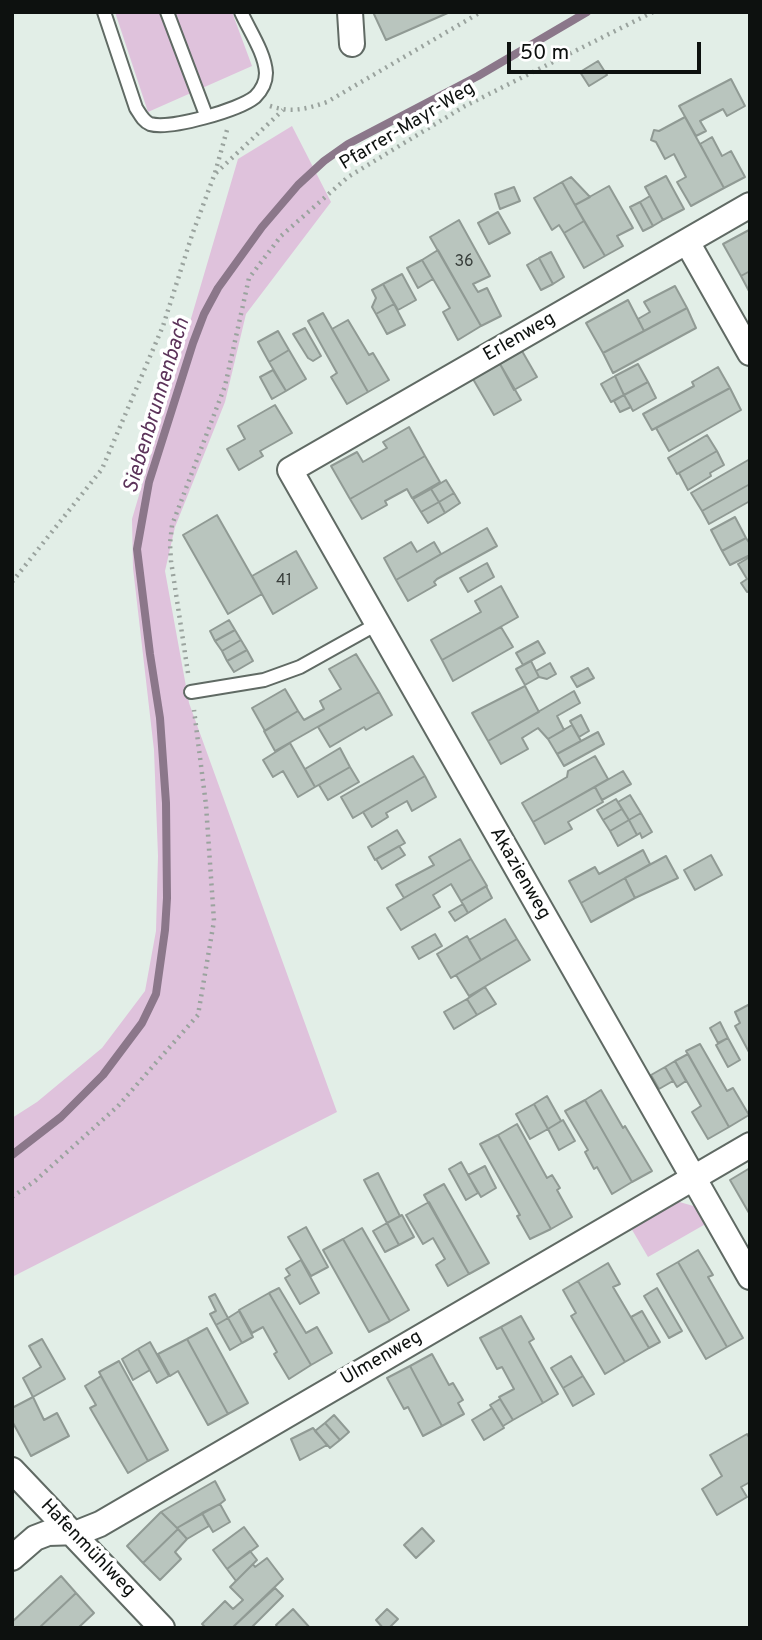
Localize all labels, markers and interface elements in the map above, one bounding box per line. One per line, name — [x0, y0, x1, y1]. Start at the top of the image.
scale bar — [510, 28, 704, 72]
text: 50 m — [520, 40, 569, 67]
street label: Pfarrer-Mayr-Weg — [336, 78, 480, 176]
house number: 36 — [454, 253, 474, 273]
street label: Erlenweg — [480, 308, 560, 368]
water label: Siebenbrunnenbach — [119, 315, 197, 497]
house number: 41 — [276, 572, 292, 592]
street label: Akazienweg — [484, 824, 554, 924]
street label: Ulmenweg — [337, 1327, 427, 1391]
street label: Hafenmühlweg — [35, 1495, 139, 1603]

